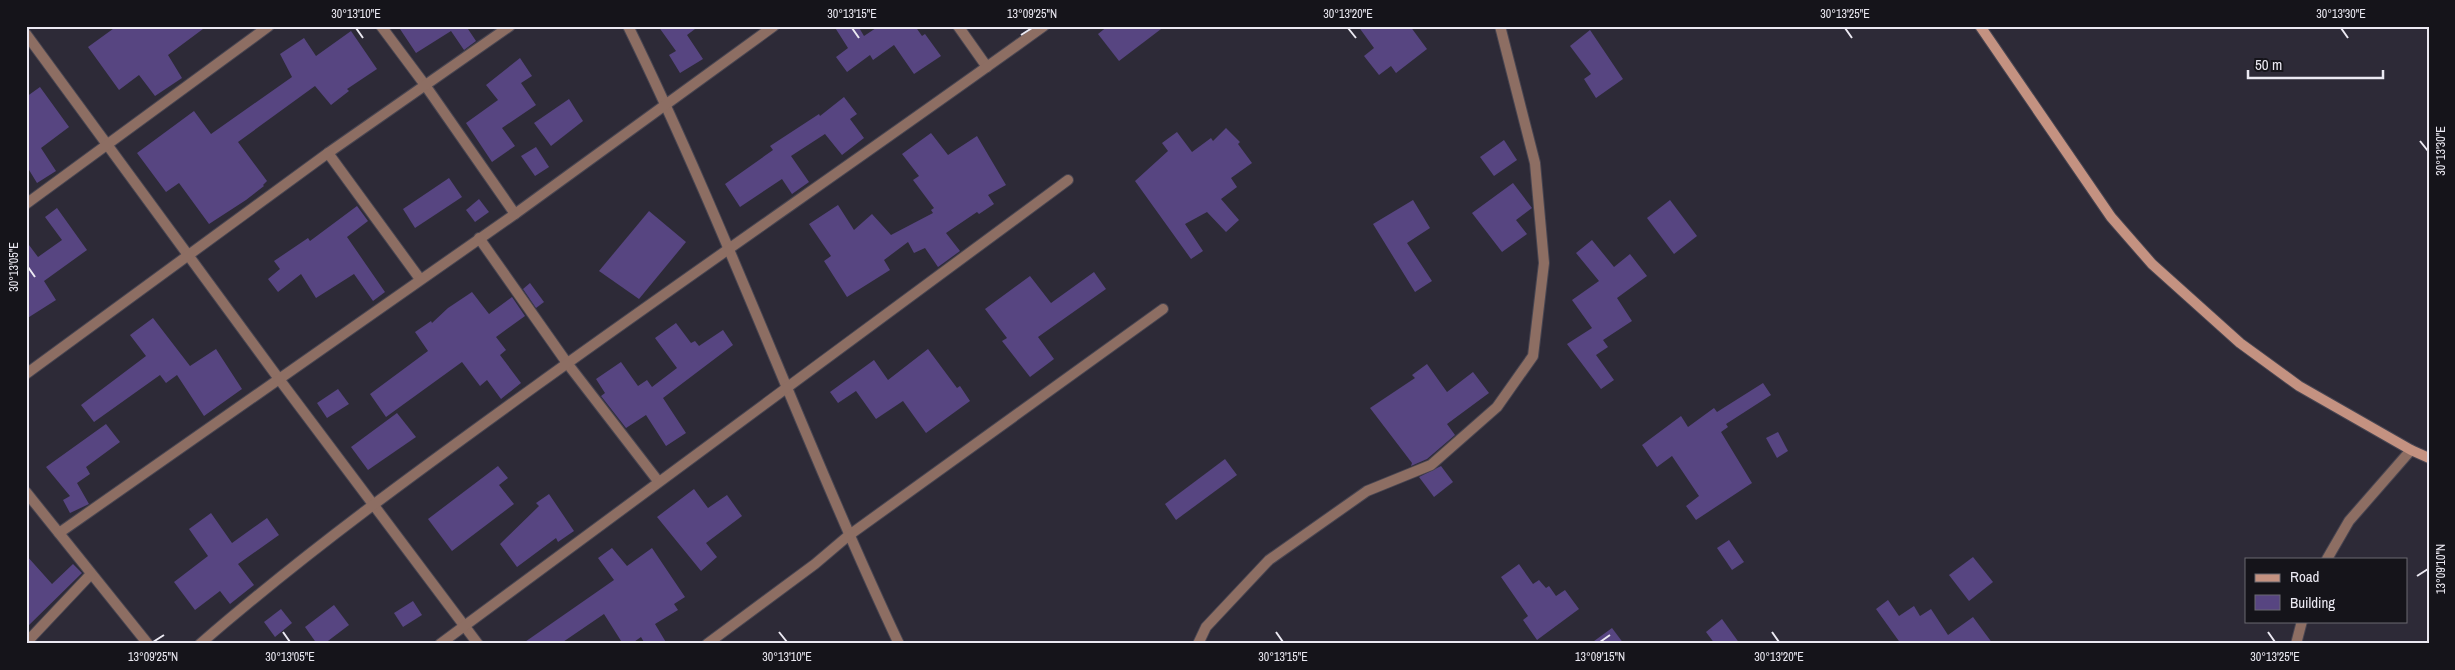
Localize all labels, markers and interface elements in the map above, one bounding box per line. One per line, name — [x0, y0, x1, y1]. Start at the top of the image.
text: 30°13'10"E — [331, 6, 381, 22]
text: 30°13'15"E — [827, 6, 877, 22]
text: 13°09'25"N — [1007, 6, 1057, 22]
text: 30°13'20"E — [1323, 6, 1373, 22]
text: 30°13'25"E — [1820, 6, 1870, 22]
text: 30°13'30"E — [2316, 6, 2366, 22]
scale bar — [2248, 48, 2382, 80]
text: 50 m — [2255, 54, 2282, 75]
text: 30°13'30"E — [2433, 126, 2449, 176]
text: 30°13'05"E — [6, 242, 22, 292]
text: 13°09'10"N — [2433, 544, 2449, 594]
legend — [2245, 558, 2408, 622]
text: Road — [2290, 566, 2319, 587]
text: Building — [2290, 592, 2335, 613]
text: 13°09'25"N — [128, 649, 178, 665]
text: 30°13'05"E — [265, 649, 315, 665]
text: 30°13'10"E — [762, 649, 812, 665]
text: 30°13'15"E — [1258, 649, 1308, 665]
text: 13°09'15"N — [1575, 649, 1625, 665]
text: 30°13'20"E — [1754, 649, 1804, 665]
text: 30°13'25"E — [2250, 649, 2300, 665]

